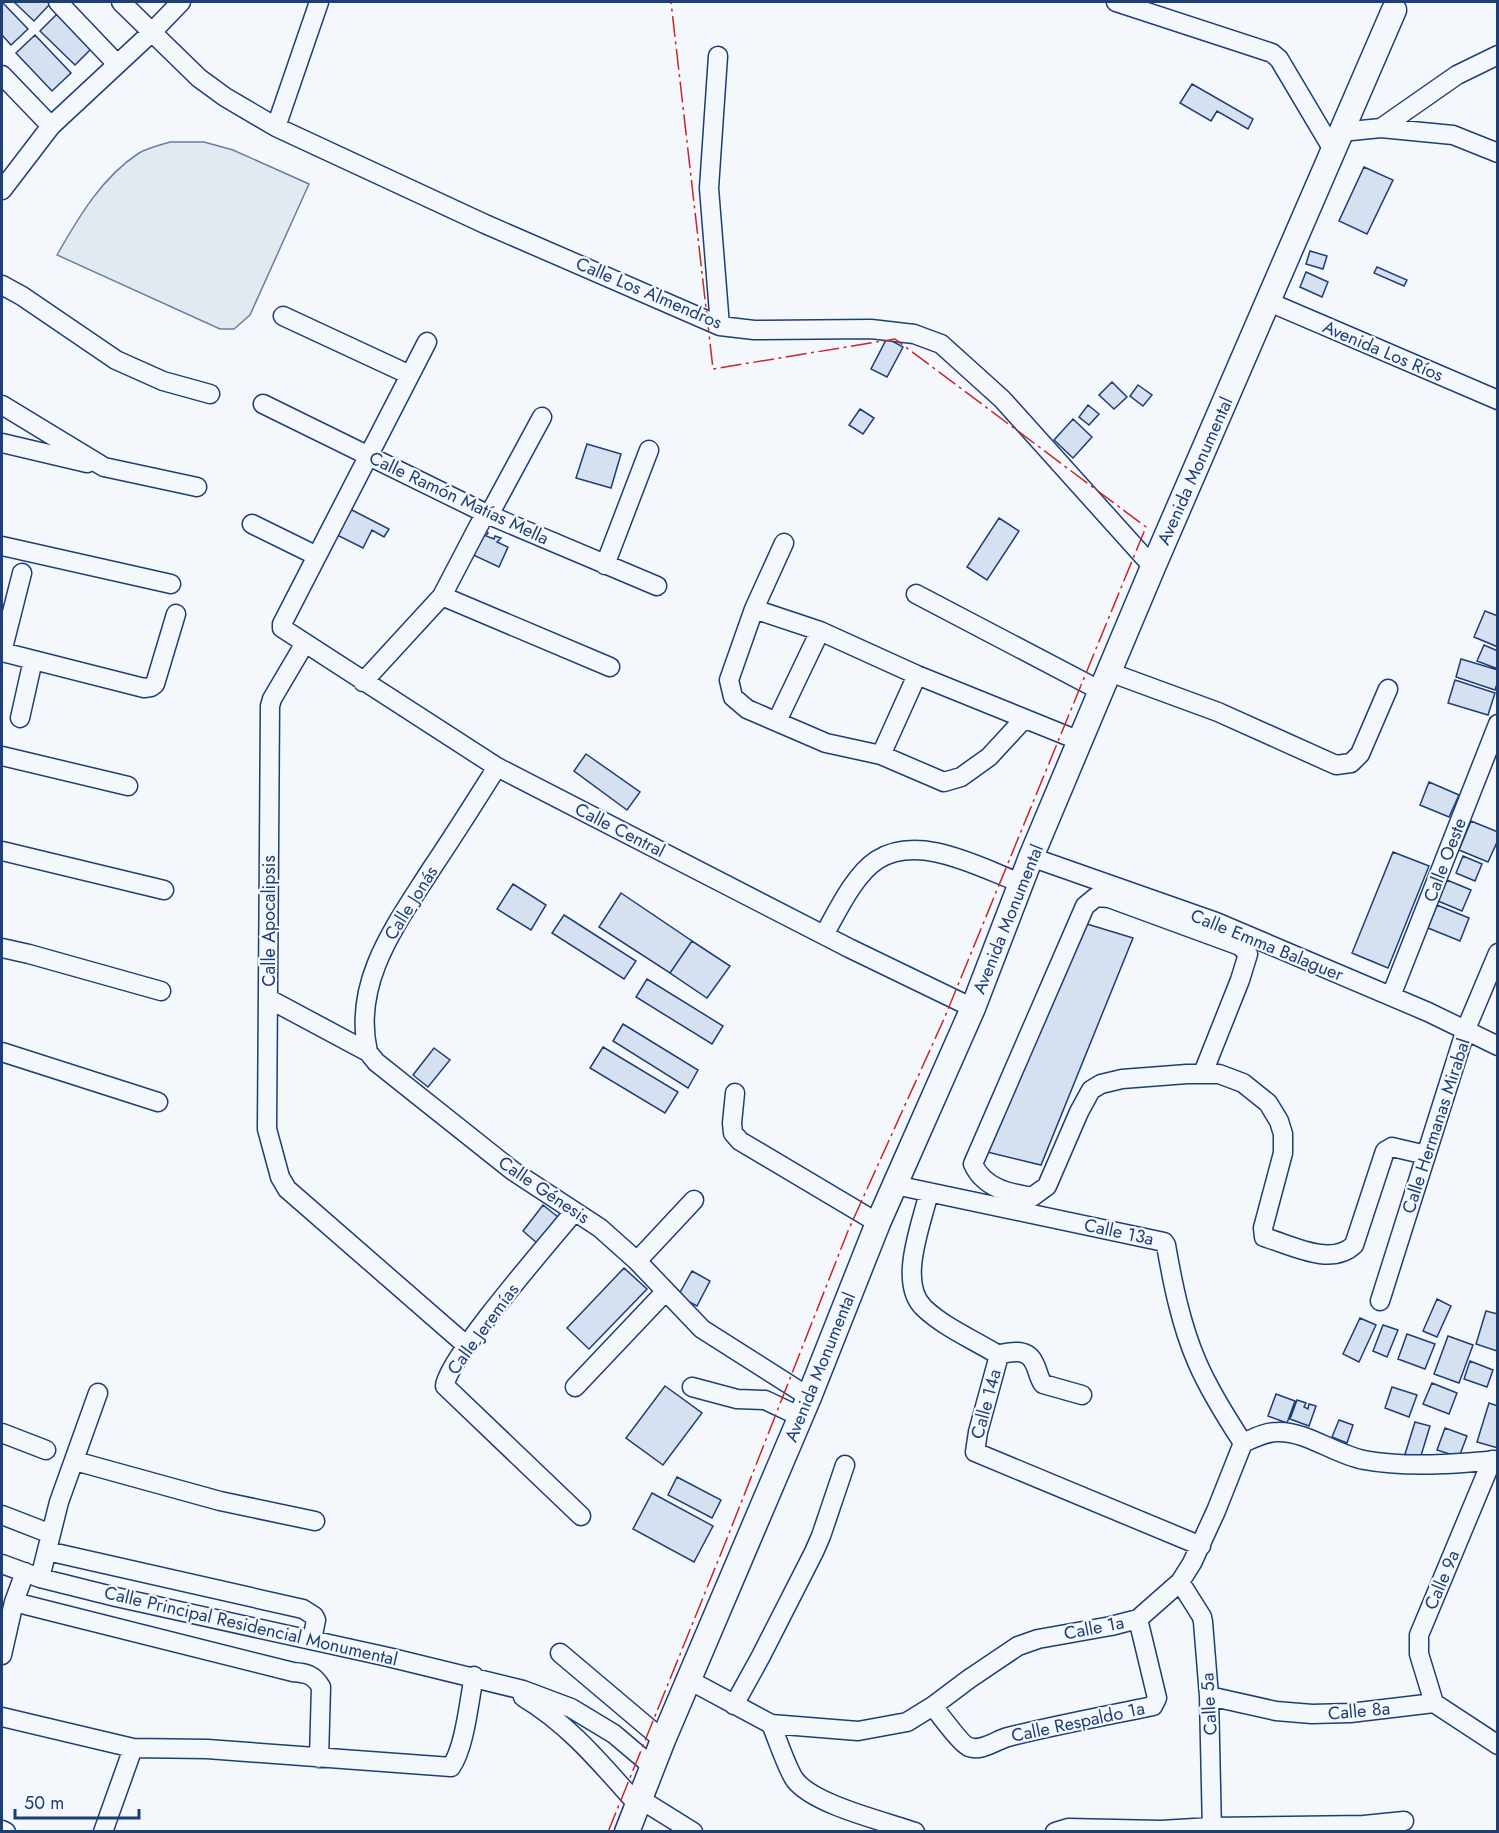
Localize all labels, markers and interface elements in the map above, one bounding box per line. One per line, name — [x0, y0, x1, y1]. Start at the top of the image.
street label: Calle Los Almendros — [572, 250, 726, 336]
street label: Avenida Los Ríos — [1319, 314, 1447, 388]
street label: Avenida Monumental — [1151, 393, 1239, 549]
street label: Calle Ramón Matías Mella — [365, 445, 553, 551]
street label: Calle Central — [570, 796, 670, 864]
street label: Calle Oeste — [1417, 814, 1473, 906]
street label: Avenida Monumental — [966, 840, 1050, 998]
street label: Calle Apocalipsis — [256, 855, 282, 987]
street label: Calle Jonás — [378, 861, 444, 945]
street label: Calle Emma Balaguer — [1187, 902, 1348, 988]
street label: Calle Hermanas Mirabal — [1395, 1035, 1477, 1217]
street label: Calle Génesis — [493, 1150, 595, 1230]
street label: Calle 13a — [1082, 1212, 1156, 1252]
street label: Calle Jeremías — [441, 1278, 525, 1380]
street label: Avenida Monumental — [778, 1288, 862, 1446]
street label: Calle 14a — [964, 1366, 1008, 1442]
street label: Calle 9a — [1418, 1546, 1466, 1614]
street label: Calle Principal Residencial Monumental — [102, 1580, 400, 1672]
street label: Calle 1a — [1062, 1609, 1126, 1647]
street label: Calle 5a — [1194, 1672, 1224, 1736]
street label: Calle Respaldo 1a — [1009, 1695, 1147, 1749]
street label: Calle 8a — [1327, 1695, 1391, 1727]
scale bar — [15, 1782, 140, 1820]
text: 50 m — [24, 1790, 64, 1816]

